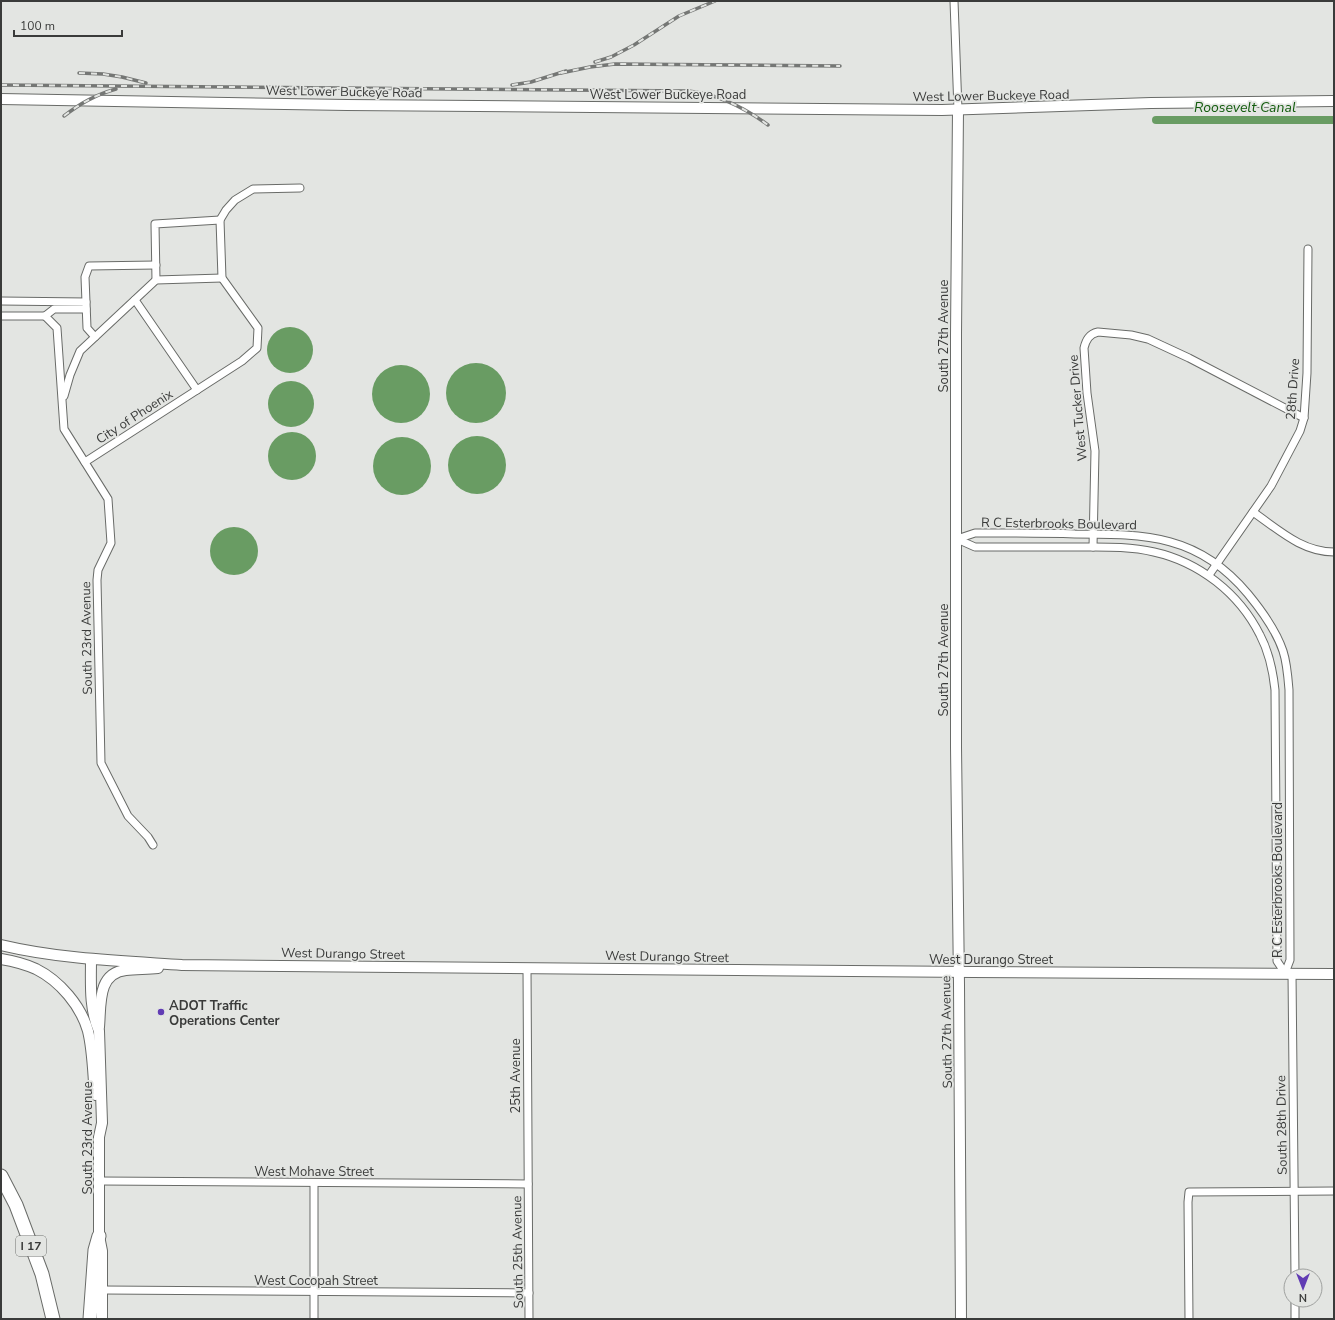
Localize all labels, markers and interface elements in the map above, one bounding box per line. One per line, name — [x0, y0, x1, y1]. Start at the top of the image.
scale bar — [14, 12, 122, 38]
text: 100 m — [20, 18, 55, 34]
street label: West Lower Buckeye Road — [265, 82, 423, 102]
street label: West Lower Buckeye Road — [590, 86, 746, 104]
street label: West Lower Buckeye Road — [912, 86, 1070, 106]
water label: Roosevelt Canal — [1194, 98, 1296, 117]
street label: South 27th Avenue — [935, 279, 953, 392]
street label: West Tucker Drive — [1064, 354, 1092, 462]
street label: 28th Drive — [1282, 358, 1304, 420]
street label: City of Phoenix — [93, 385, 177, 448]
street label: R C Esterbrooks Boulevard — [981, 514, 1137, 534]
street label: South 23rd Avenue — [77, 581, 97, 695]
street label: South 27th Avenue — [935, 603, 953, 716]
street label: R C Esterbrooks Boulevard — [1269, 802, 1287, 958]
street label: West Durango Street — [281, 944, 406, 964]
street label: West Durango Street — [605, 947, 730, 967]
street label: West Durango Street — [929, 951, 1053, 969]
street label: South 27th Avenue — [937, 975, 957, 1089]
place label: ADOT Traffic Operations Center — [169, 997, 280, 1030]
marker: ADOT Traffic Operations Center — [156, 1007, 166, 1017]
street label: 25th Avenue — [507, 1038, 525, 1114]
street label: South 28th Drive — [1272, 1075, 1292, 1175]
street label: South 23rd Avenue — [79, 1081, 97, 1195]
street label: West Mohave Street — [254, 1163, 374, 1181]
street label: South 25th Avenue — [508, 1195, 528, 1309]
road number: I 17 — [16, 1236, 46, 1256]
north arrow — [1283, 1268, 1323, 1308]
street label: West Cocopah Street — [254, 1272, 378, 1290]
text: N — [1299, 1290, 1307, 1305]

